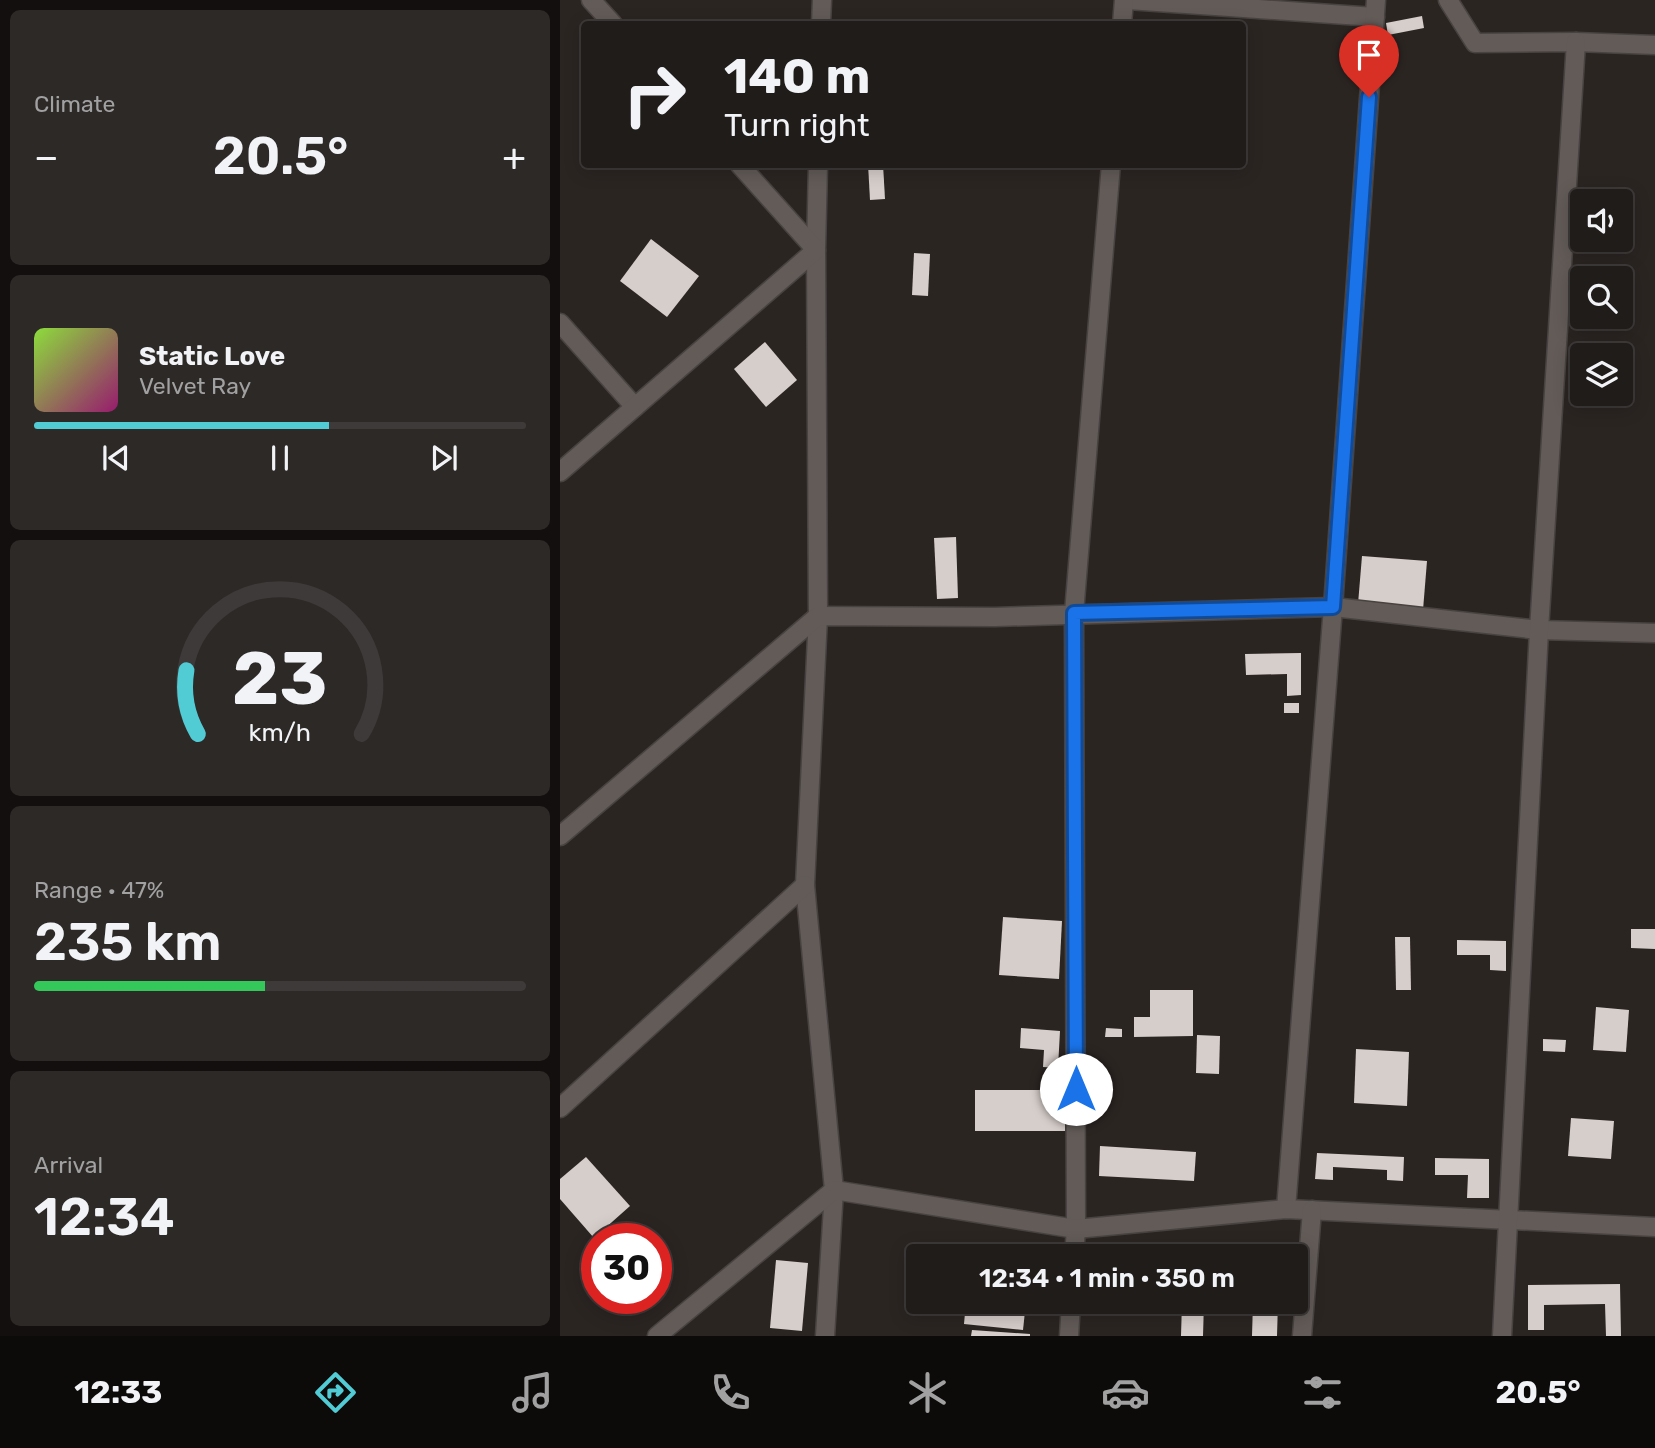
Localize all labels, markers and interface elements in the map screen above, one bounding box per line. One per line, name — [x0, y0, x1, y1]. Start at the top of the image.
pin — [1339, 25, 1399, 97]
icon: arrive — [1350, 36, 1388, 74]
text: 140 m — [724, 47, 870, 105]
icon: right — [609, 49, 700, 140]
text: Climate — [34, 90, 115, 118]
text: Turn right — [724, 106, 869, 144]
text: 20.5° — [213, 125, 348, 187]
text: − — [34, 134, 59, 180]
text: + — [502, 134, 526, 180]
map controls — [1570, 189, 1633, 406]
button: sound — [1570, 189, 1633, 252]
button: search — [1570, 266, 1633, 329]
text: Static Love — [139, 341, 285, 372]
button: layers — [1570, 343, 1633, 406]
text: Velvet Ray — [139, 372, 251, 400]
icon: previous — [97, 439, 135, 477]
icon: pause — [261, 439, 299, 477]
icon: next — [425, 439, 463, 477]
text: 23 — [232, 636, 328, 722]
text: km/h — [249, 718, 311, 747]
text: Range · 47% — [34, 876, 164, 904]
text: 235 km — [34, 911, 222, 973]
position arrow — [1039, 1052, 1113, 1126]
text: Arrival — [34, 1151, 103, 1179]
text: 12:34 — [34, 1186, 175, 1248]
speed limit sign: 30 — [581, 1223, 672, 1314]
text: 12:34 · 1 min · 350 m — [979, 1263, 1235, 1294]
icon: directions — [311, 1368, 360, 1417]
icon: music — [508, 1368, 557, 1417]
icon: phone — [706, 1368, 755, 1417]
icon: climate — [903, 1368, 952, 1417]
icon: car — [1101, 1368, 1150, 1417]
icon: filters — [1298, 1368, 1347, 1417]
text: 12:33 — [74, 1373, 162, 1411]
text: 20.5° — [1496, 1373, 1581, 1411]

